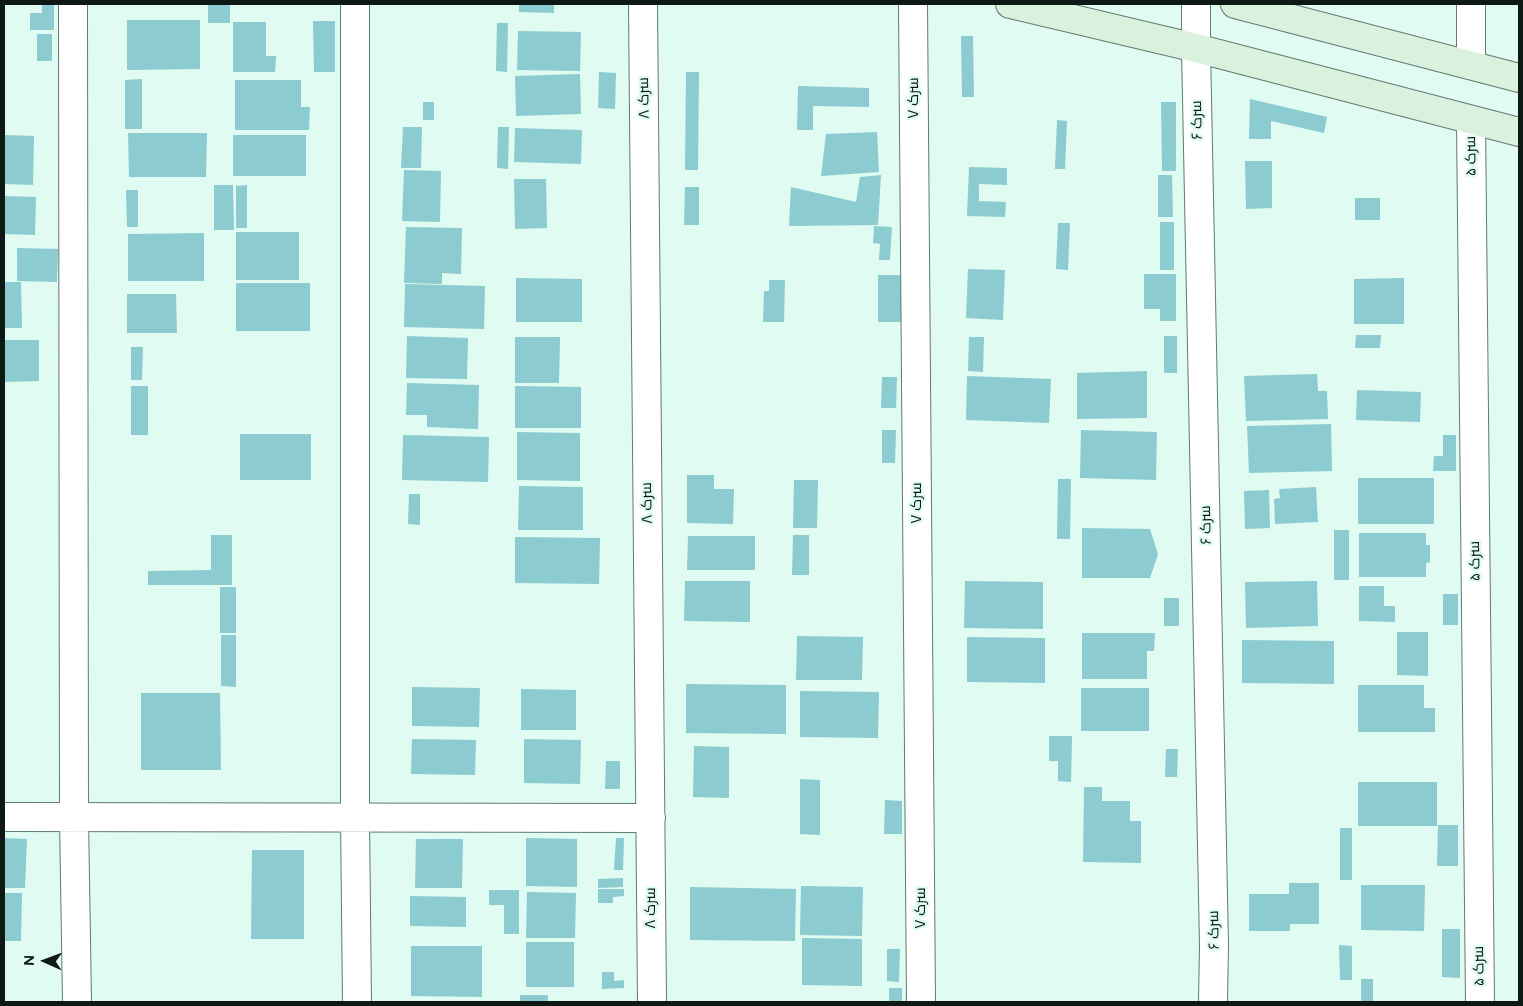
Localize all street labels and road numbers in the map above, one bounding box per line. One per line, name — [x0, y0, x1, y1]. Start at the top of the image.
street label: سرک ۸ — [635, 77, 653, 119]
street label: سرک ۷ — [905, 77, 923, 119]
street label: سرک ۶ — [1188, 100, 1206, 140]
street label: سرک ۵ — [1462, 136, 1480, 176]
street label: سرک ۸ — [638, 482, 656, 524]
street label: سرک ۷ — [908, 482, 926, 524]
street label: سرک ۶ — [1197, 505, 1215, 545]
street label: سرک ۵ — [1466, 541, 1484, 581]
street label: سرک ۸ — [642, 887, 660, 929]
street label: سرک ۷ — [912, 887, 930, 929]
street label: سرک ۶ — [1205, 910, 1223, 950]
street label: سرک ۵ — [1470, 946, 1488, 986]

